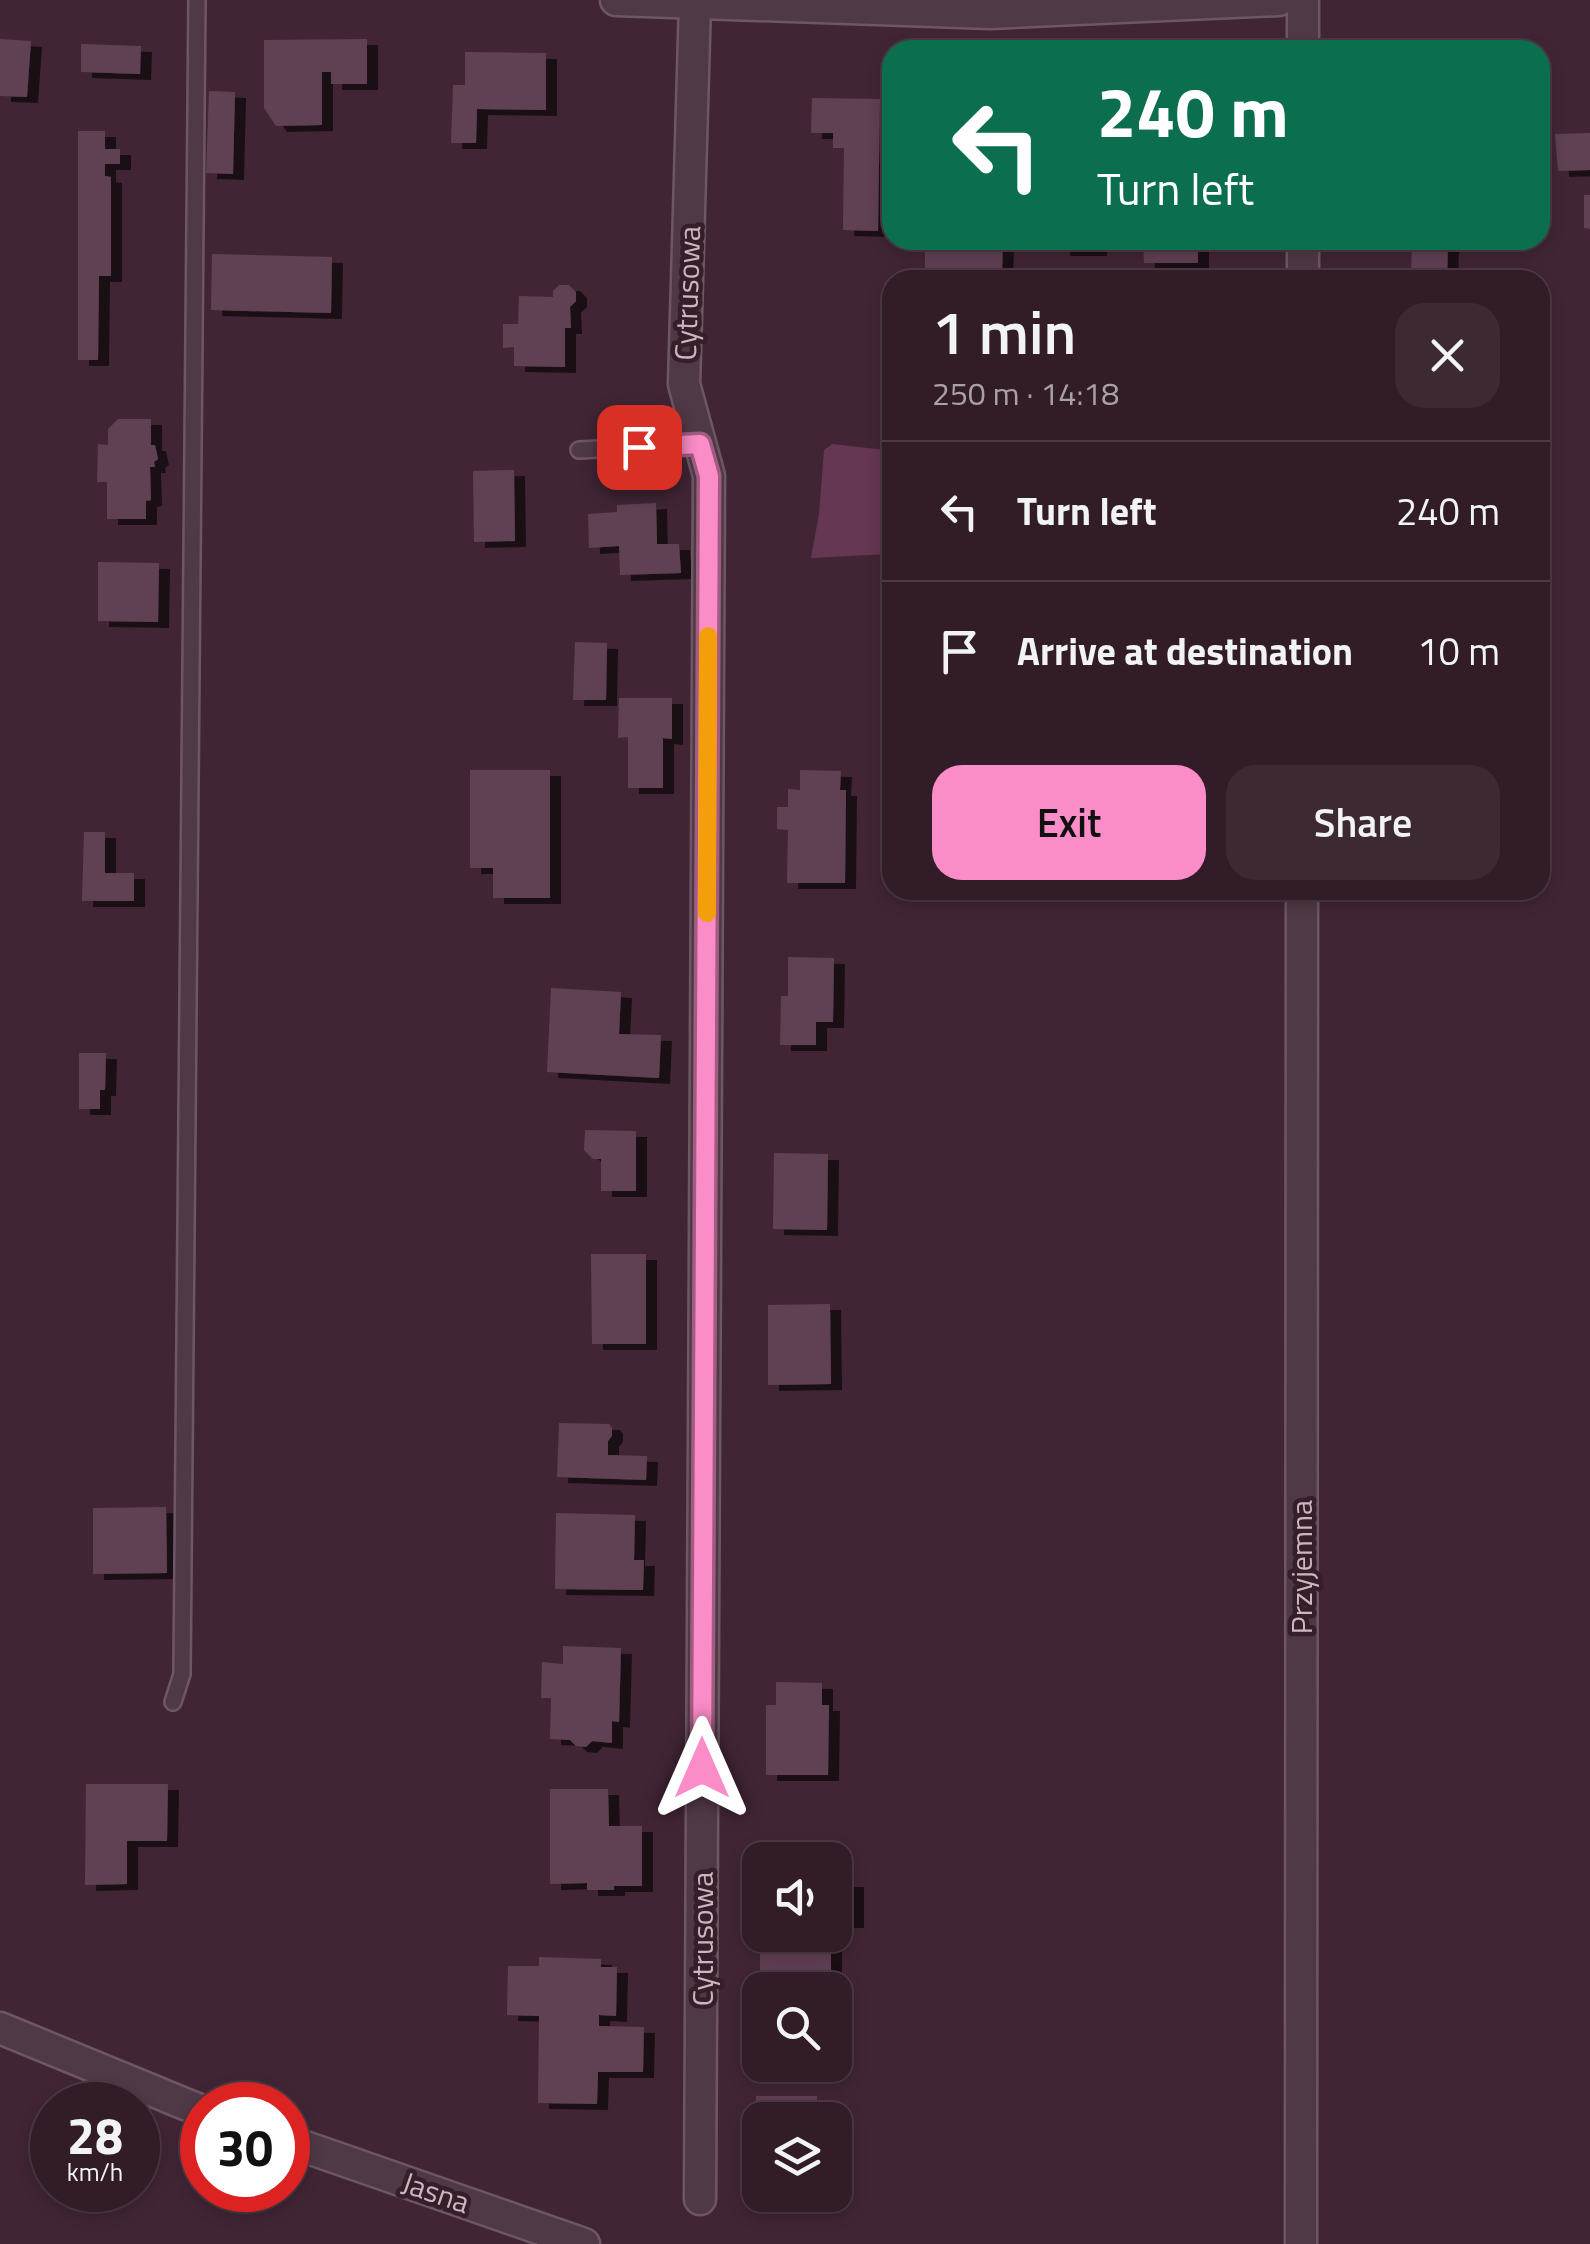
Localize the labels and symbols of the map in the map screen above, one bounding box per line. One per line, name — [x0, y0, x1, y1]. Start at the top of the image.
street label: Cytrusowa — [662, 225, 712, 361]
pin — [597, 405, 682, 490]
street label: Przyjemna — [1278, 1500, 1324, 1634]
position arrow — [650, 1716, 754, 1820]
street label: Cytrusowa — [679, 1872, 725, 2006]
speed limit sign: 30 — [180, 2082, 310, 2212]
street label: Jasna — [396, 2159, 476, 2225]

